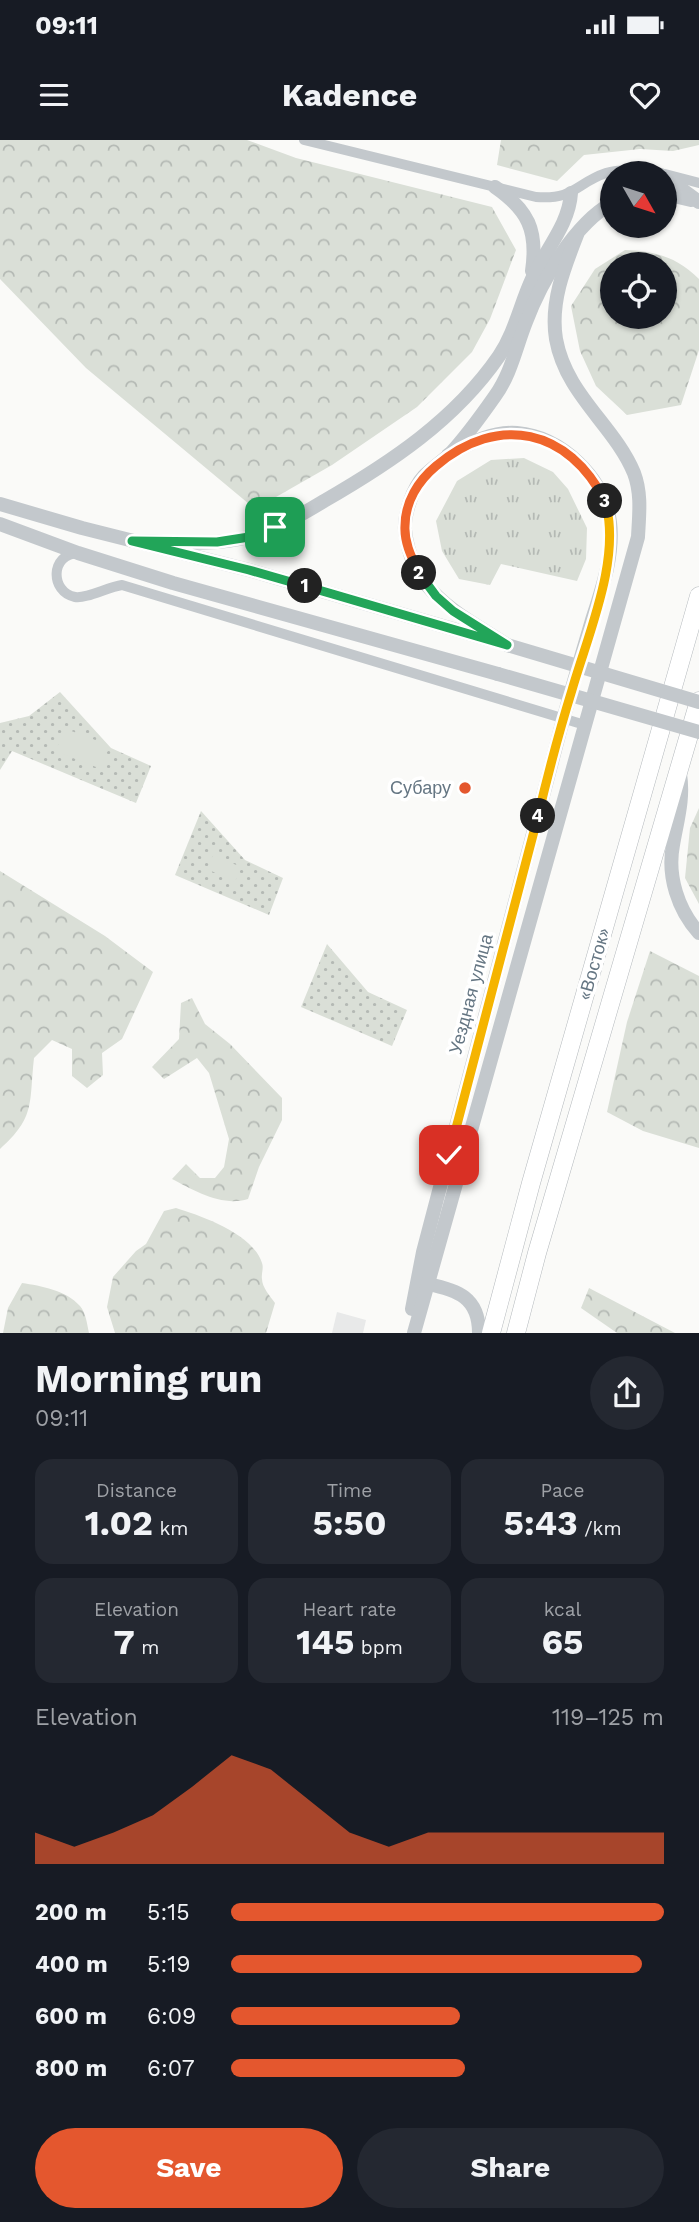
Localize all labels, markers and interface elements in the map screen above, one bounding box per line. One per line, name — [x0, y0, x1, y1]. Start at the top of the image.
text: 09:11 — [35, 10, 98, 40]
icon: menu — [35, 76, 73, 114]
text: Kadence — [282, 76, 417, 114]
icon: heart — [626, 76, 664, 114]
north arrow — [600, 161, 677, 238]
map controls — [600, 161, 677, 329]
button: locate — [600, 252, 677, 329]
pin: 3 — [588, 484, 622, 518]
text: 3 — [599, 489, 610, 512]
pin — [245, 497, 305, 557]
icon: arrive — [256, 508, 294, 546]
pin: 2 — [402, 556, 436, 590]
text: 2 — [413, 561, 424, 584]
pin: 1 — [288, 568, 322, 604]
text: 1 — [300, 574, 309, 597]
place label: Субару — [390, 777, 451, 798]
marker: Субару — [457, 780, 473, 796]
pin: 4 — [520, 798, 556, 834]
text: 4 — [531, 804, 544, 827]
street label: «Восток» — [573, 925, 614, 1003]
street label: Уездная улица — [444, 931, 497, 1056]
pin — [419, 1125, 479, 1185]
icon: check — [430, 1136, 468, 1174]
button: share — [590, 1356, 664, 1430]
text: Morning run — [35, 1357, 262, 1401]
text: 09:11 — [35, 1405, 88, 1432]
text: Distance — [96, 1479, 177, 1502]
text: Time — [327, 1479, 372, 1502]
text: Pace — [541, 1479, 584, 1502]
text: 1.02 — [85, 1502, 153, 1544]
text: 5:50 — [313, 1502, 386, 1544]
text: 5:43 — [503, 1502, 578, 1544]
text: km — [153, 1517, 188, 1540]
text: /km — [578, 1517, 622, 1540]
text: Elevation — [94, 1598, 179, 1621]
text: Heart rate — [303, 1598, 396, 1621]
text: kcal — [544, 1598, 581, 1621]
text: 7 — [114, 1621, 135, 1663]
text: 145 — [296, 1621, 354, 1663]
text: 65 — [542, 1621, 583, 1663]
text: m — [135, 1636, 159, 1659]
text: bpm — [354, 1636, 403, 1659]
text: Elevation — [35, 1704, 138, 1731]
text: 119–125 m — [552, 1704, 664, 1731]
text: 200 m — [35, 1899, 107, 1926]
text: 5:15 — [147, 1899, 190, 1926]
text: 400 m — [35, 1951, 108, 1978]
text: 5:19 — [147, 1951, 190, 1978]
text: 600 m — [35, 2003, 107, 2030]
text: 6:09 — [147, 2003, 196, 2030]
text: 800 m — [35, 2055, 107, 2082]
text: 6:07 — [147, 2055, 195, 2082]
button: Save — [35, 2128, 343, 2208]
button: Share — [357, 2128, 664, 2208]

